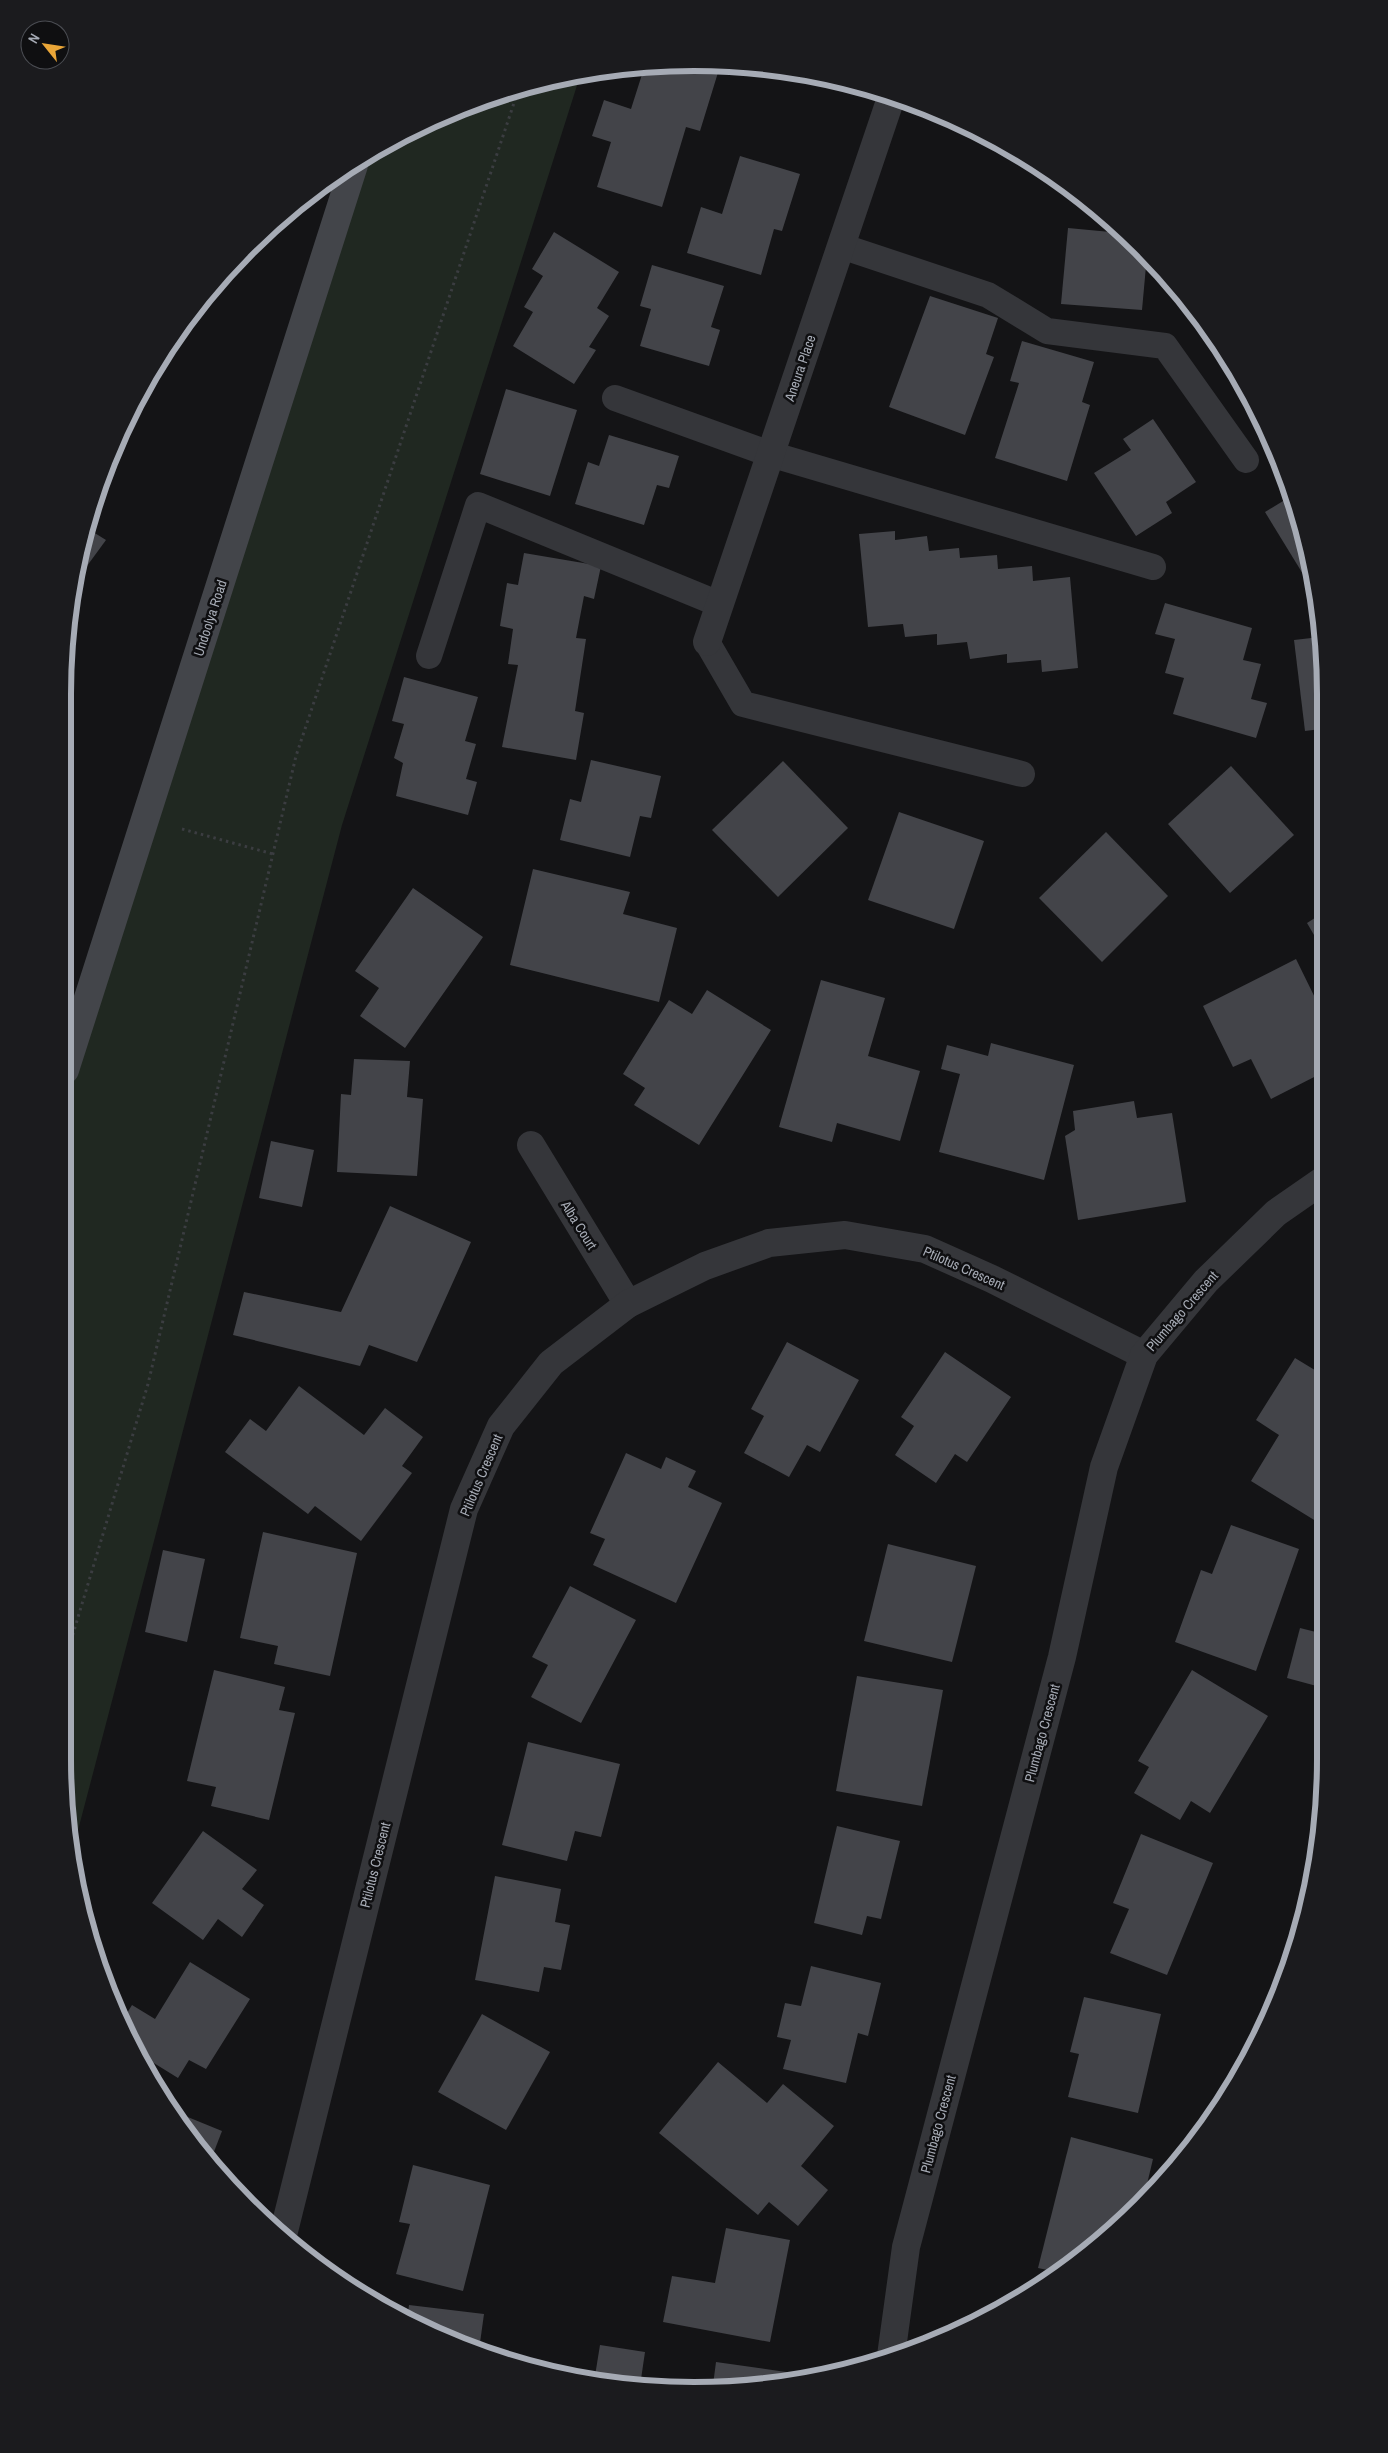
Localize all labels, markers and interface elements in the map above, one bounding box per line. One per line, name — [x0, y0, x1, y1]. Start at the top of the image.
north arrow — [20, 20, 70, 70]
text: N — [24, 30, 44, 47]
street label: Aneura Place — [780, 332, 820, 404]
street label: Undoolya Road — [189, 578, 231, 658]
street label: Alba Court — [556, 1196, 601, 1253]
street label: Ptilotus Crescent — [920, 1242, 1008, 1294]
street label: Plumbago Crescent — [1142, 1267, 1222, 1355]
street label: Ptilotus Crescent — [456, 1431, 506, 1519]
street label: Plumbago Crescent — [1020, 1682, 1064, 1784]
street label: Ptilotus Crescent — [356, 1820, 394, 1910]
street label: Plumbago Crescent — [916, 2073, 960, 2175]

